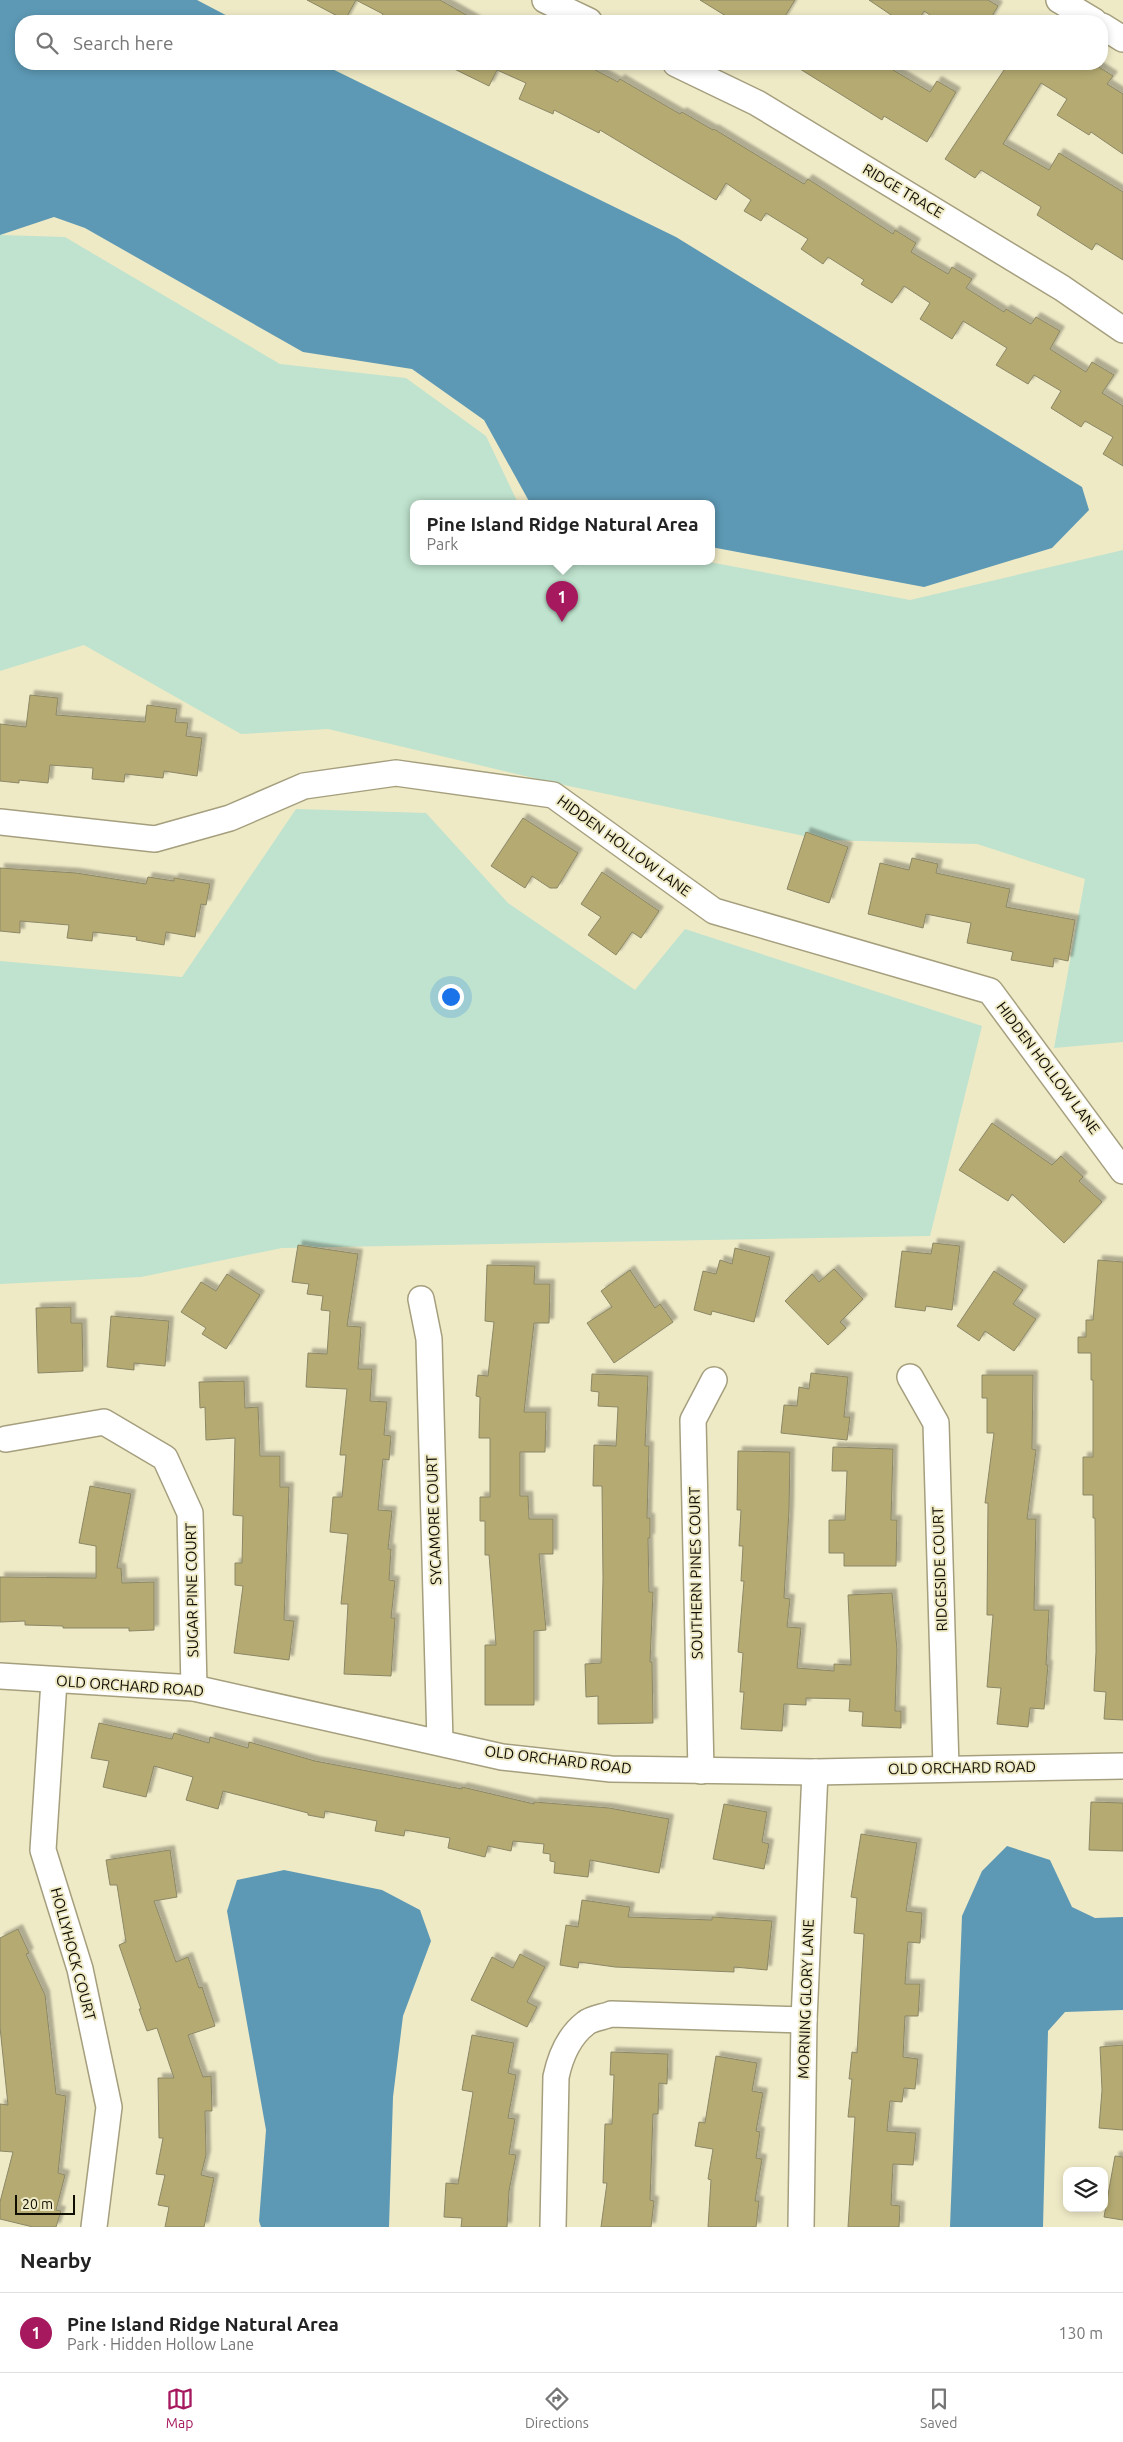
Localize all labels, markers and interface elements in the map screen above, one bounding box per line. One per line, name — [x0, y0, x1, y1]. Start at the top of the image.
search box — [15, 15, 1108, 70]
icon: search — [33, 29, 61, 57]
text: Search here — [73, 32, 173, 54]
street label: RIDGE TRACE — [860, 160, 947, 221]
popup — [410, 500, 715, 565]
text: Pine Island Ridge Natural Area — [427, 513, 698, 535]
text: Park — [427, 535, 458, 553]
pin: 1 — [546, 581, 578, 622]
street label: HIDDEN HOLLOW LANE — [554, 791, 694, 900]
your location — [438, 984, 464, 1010]
street label: HIDDEN HOLLOW LANE — [993, 998, 1104, 1137]
street label: SYCAMORE COURT — [423, 1454, 444, 1585]
street label: SOUTHERN PINES COURT — [685, 1486, 706, 1659]
street label: RIDGESIDE COURT — [929, 1506, 950, 1632]
street label: SUGAR PINE COURT — [182, 1522, 201, 1657]
street label: OLD ORCHARD ROAD — [56, 1672, 205, 1699]
street label: OLD ORCHARD ROAD — [484, 1742, 633, 1777]
street label: OLD ORCHARD ROAD — [888, 1758, 1036, 1777]
street label: HOLLYHOCK COURT — [48, 1886, 100, 2023]
street label: MORNING GLORY LANE — [794, 1919, 817, 2079]
map controls — [1063, 2167, 1108, 2212]
button: layers — [1063, 2167, 1108, 2212]
scale bar — [15, 2192, 75, 2215]
text: 20 m — [22, 2196, 53, 2212]
text: Nearby — [20, 2248, 91, 2272]
text: Pine Island Ridge Natural Area — [67, 2313, 339, 2335]
text: 1 — [31, 2324, 41, 2342]
text: 130 m — [1058, 2324, 1103, 2342]
text: Park · Hidden Hollow Lane — [67, 2335, 254, 2353]
tab: Map — [166, 2385, 194, 2431]
tab: Directions — [525, 2385, 589, 2431]
tab: Saved — [920, 2385, 957, 2431]

